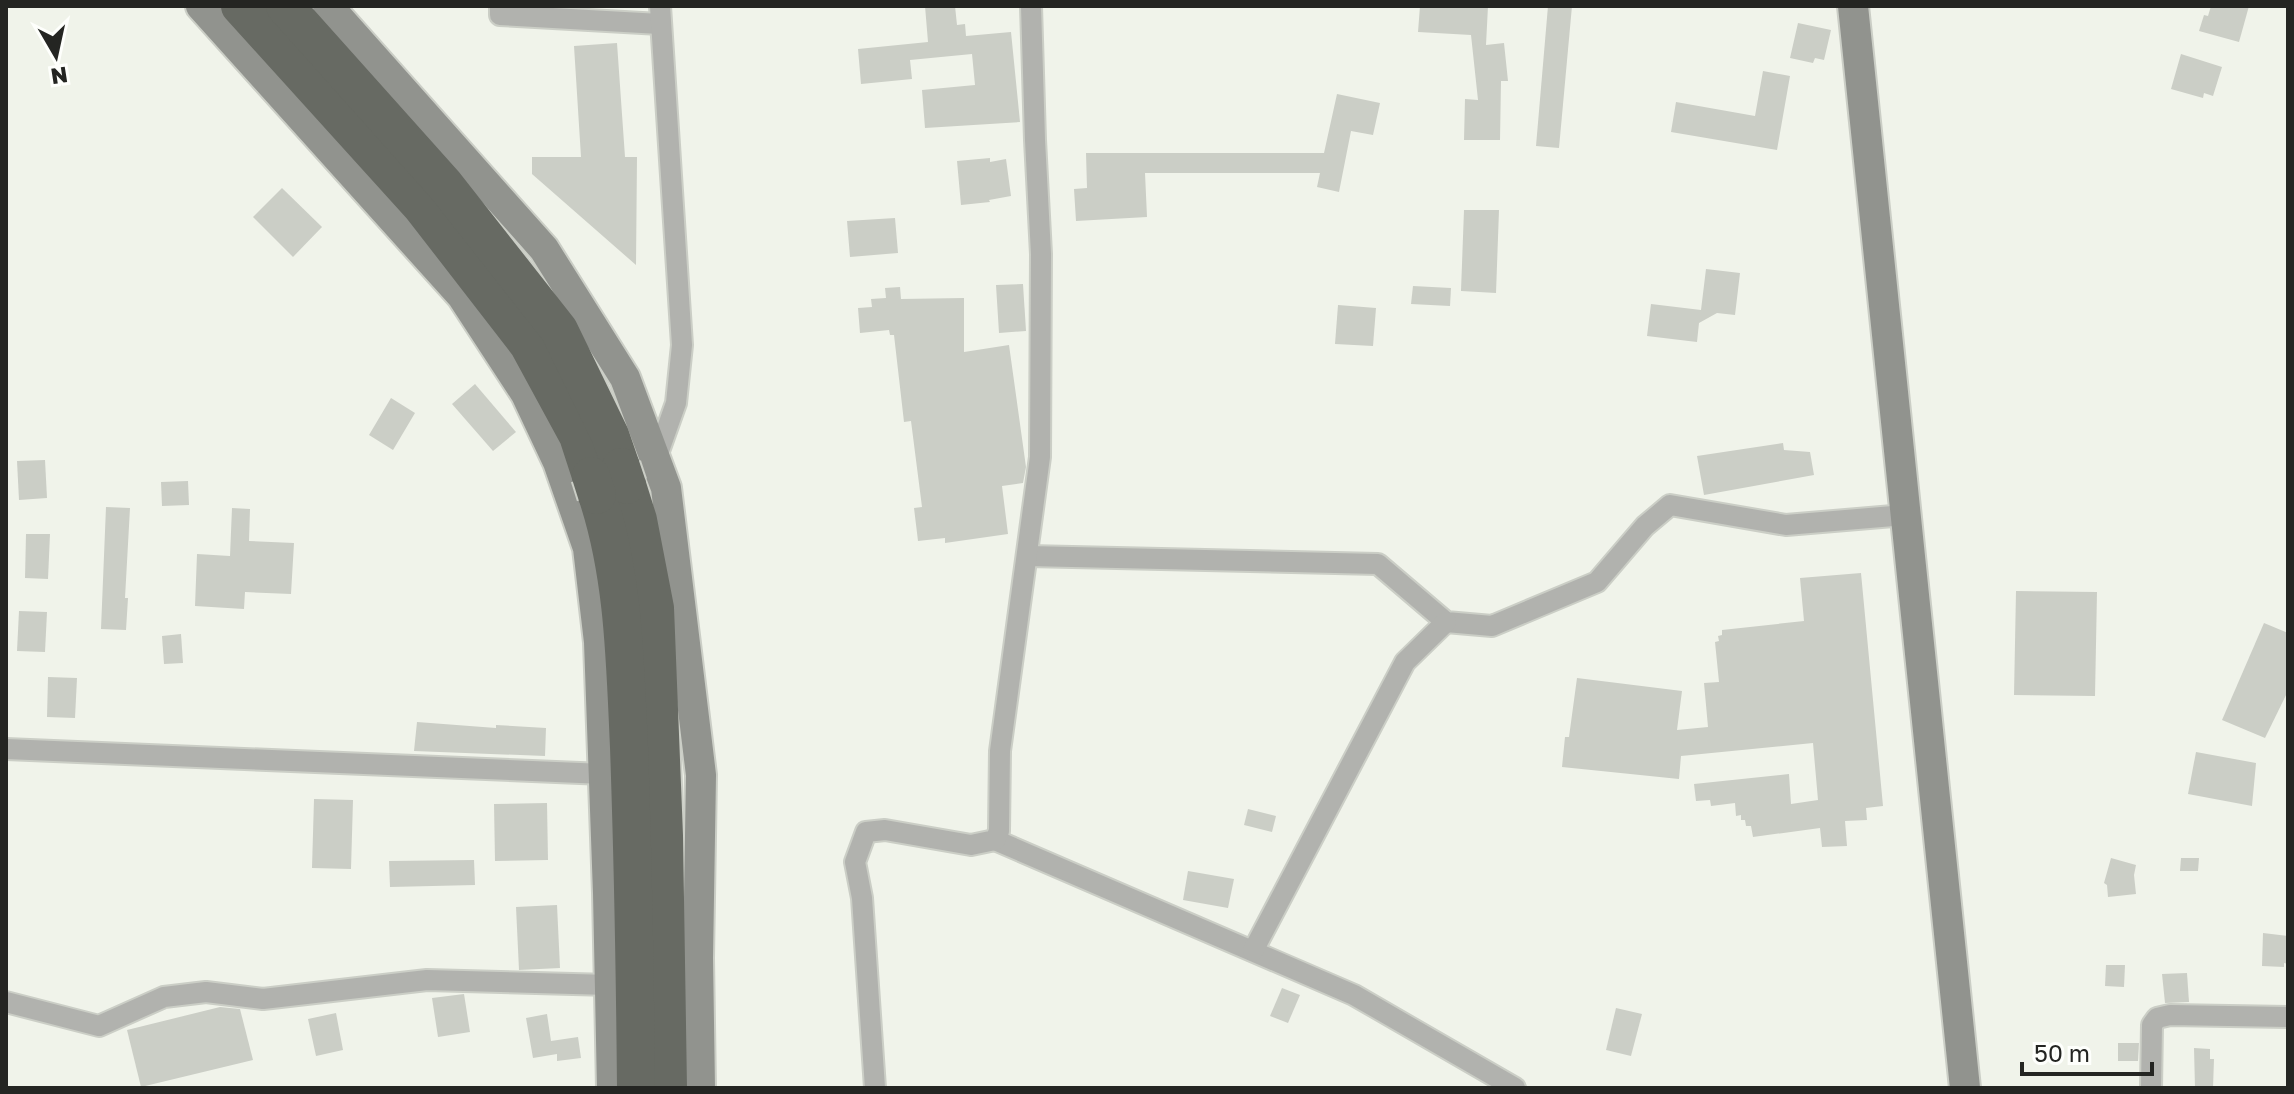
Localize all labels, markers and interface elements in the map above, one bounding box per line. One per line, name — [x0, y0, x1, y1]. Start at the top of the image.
north arrow — [16, 16, 96, 96]
text: N — [49, 62, 70, 91]
scale bar — [2022, 1026, 2152, 1076]
text: 50 m — [2034, 1038, 2090, 1067]

